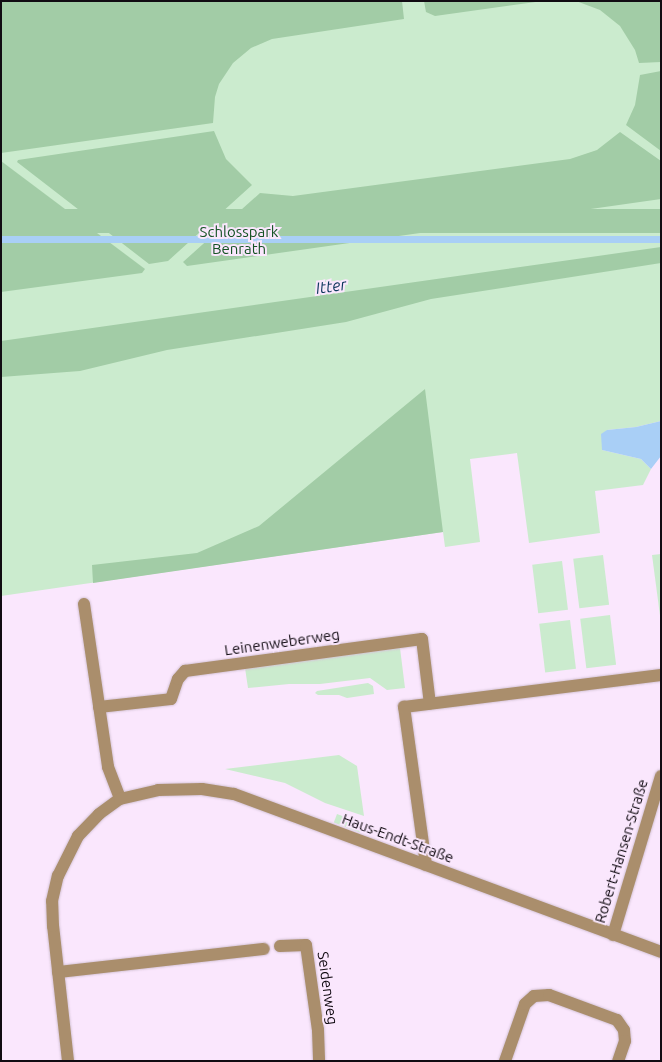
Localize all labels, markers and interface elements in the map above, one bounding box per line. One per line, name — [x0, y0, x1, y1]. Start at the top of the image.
park label: Schlosspark Benrath — [200, 222, 278, 257]
water label: Itter — [314, 274, 348, 298]
street label: Leinenweberweg — [223, 625, 341, 659]
street label: Robert-Hansen-Straße — [591, 777, 651, 925]
street label: Haus-Endt-Straße — [340, 809, 456, 867]
street label: Seidenweg — [314, 950, 342, 1026]

